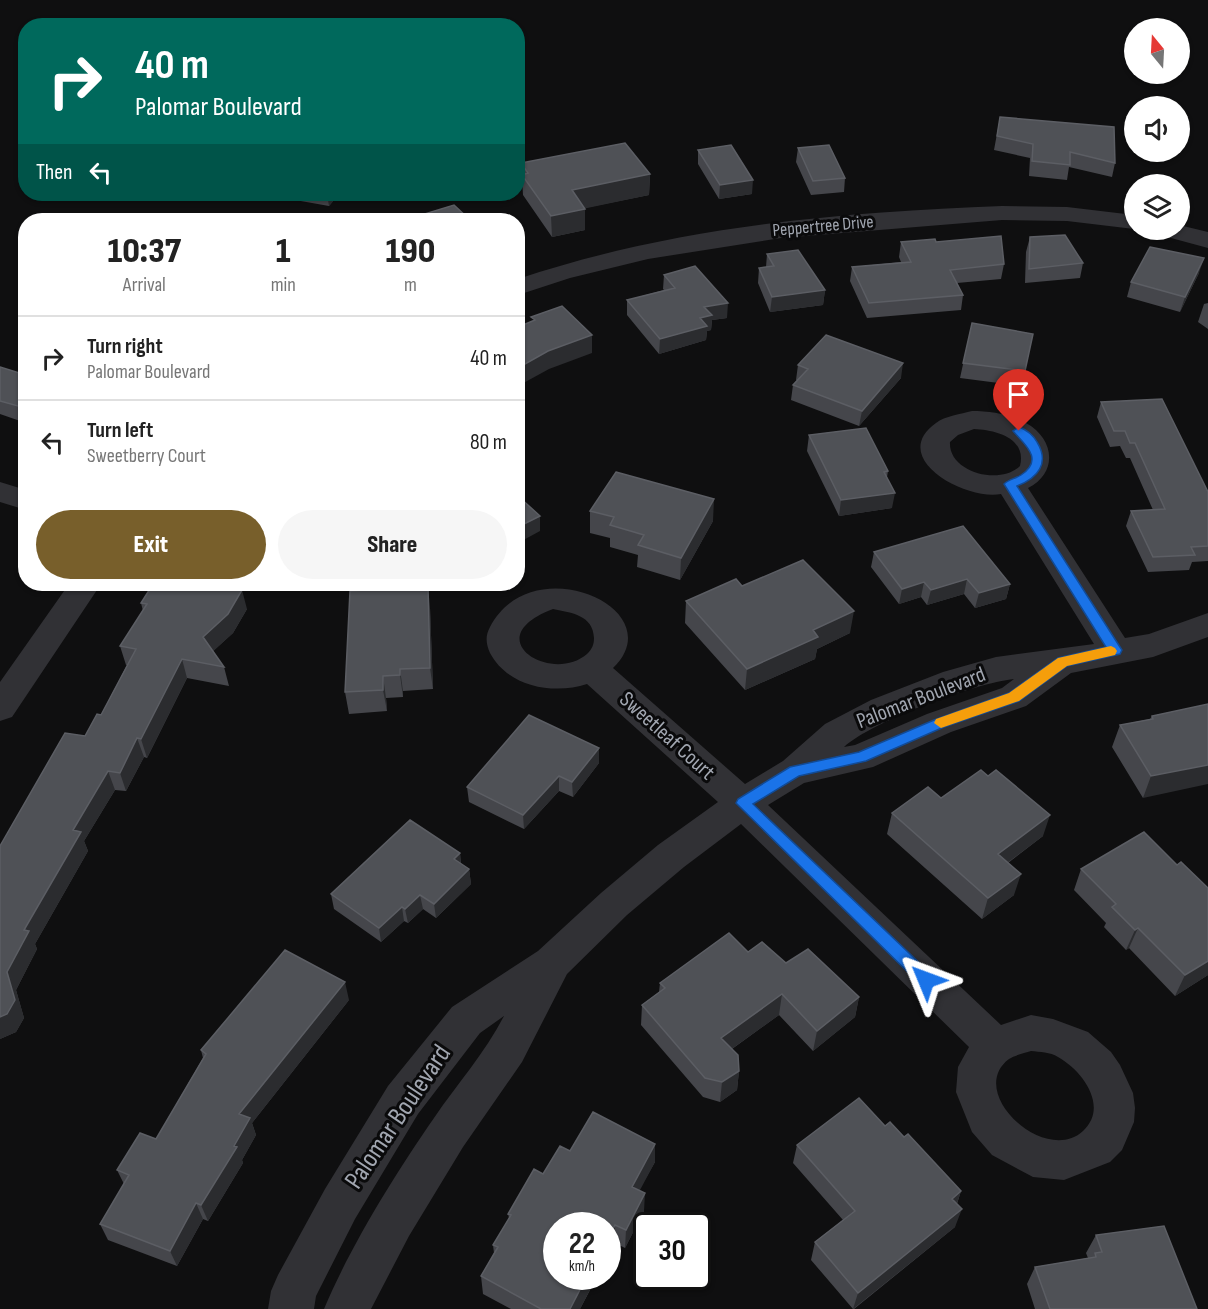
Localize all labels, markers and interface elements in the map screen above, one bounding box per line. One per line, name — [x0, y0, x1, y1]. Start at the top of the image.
north arrow — [1124, 18, 1190, 84]
map controls — [1124, 18, 1190, 240]
text: 40 m — [135, 40, 209, 91]
icon: right — [36, 42, 114, 120]
text: Palomar Boulevard — [135, 91, 302, 123]
button: sound — [1124, 96, 1190, 162]
icon: left — [84, 156, 117, 189]
text: Then — [36, 159, 72, 186]
button: layers — [1124, 174, 1190, 240]
street label: Peppertree Drive — [772, 211, 874, 241]
text: 10:37 — [108, 230, 181, 273]
text: 1 — [276, 230, 291, 273]
text: 190 — [385, 230, 435, 273]
text: Arrival — [123, 273, 166, 297]
text: min — [271, 273, 296, 297]
text: m — [404, 273, 417, 297]
text: Turn right — [87, 333, 163, 360]
icon: right — [36, 342, 69, 375]
text: 40 m — [470, 345, 507, 372]
text: Palomar Boulevard — [87, 360, 210, 384]
pin — [993, 369, 1044, 431]
icon: arrive — [1002, 378, 1035, 411]
text: Turn left — [87, 417, 153, 444]
icon: left — [36, 426, 69, 459]
text: 80 m — [470, 429, 507, 456]
text: Sweetberry Court — [87, 444, 206, 468]
button: Exit — [36, 510, 266, 579]
button: Share — [278, 510, 507, 579]
street label: Palomar Boulevard — [853, 661, 989, 735]
street label: Sweetleaf Court — [614, 686, 721, 786]
position arrow — [894, 948, 958, 1012]
street label: Palomar Boulevard — [338, 1039, 458, 1195]
speed limit sign: 30 — [633, 1212, 711, 1290]
text: 22 — [569, 1226, 595, 1262]
text: km/h — [569, 1257, 595, 1276]

